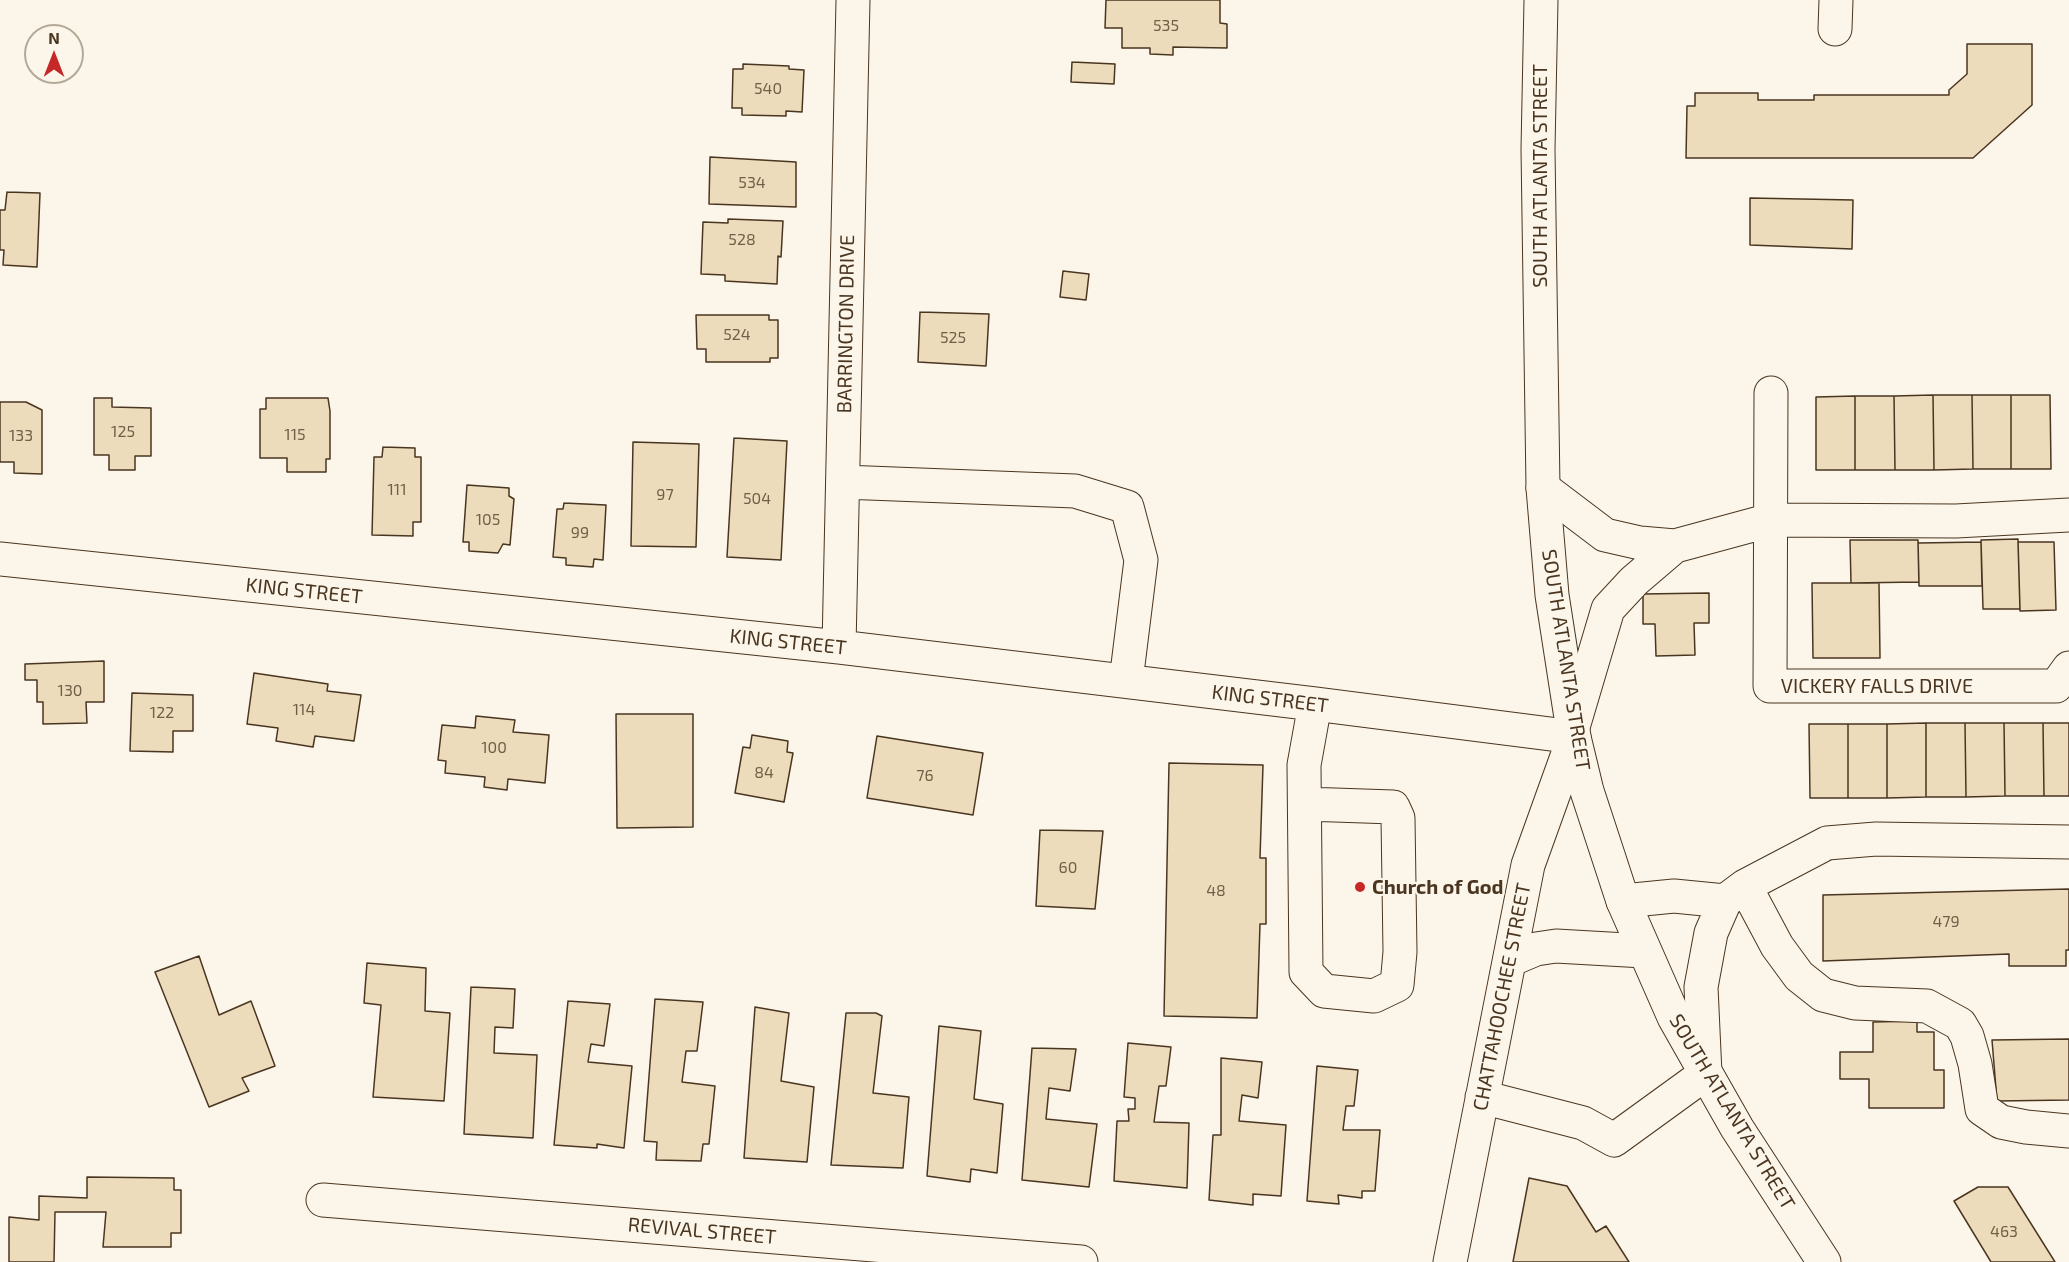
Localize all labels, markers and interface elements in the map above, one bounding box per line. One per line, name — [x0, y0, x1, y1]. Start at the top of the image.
house number: 535 — [1153, 16, 1179, 36]
north arrow — [24, 24, 84, 84]
text: N — [48, 28, 60, 47]
street label: SOUTH ATLANTA STREET — [1528, 64, 1552, 288]
house number: 540 — [754, 79, 782, 99]
house number: 534 — [738, 173, 766, 193]
house number: 528 — [728, 230, 756, 250]
street label: BARRINGTON DRIVE — [832, 234, 860, 414]
house number: 524 — [723, 325, 751, 345]
house number: 525 — [940, 328, 966, 348]
house number: 125 — [111, 422, 135, 442]
house number: 115 — [284, 425, 306, 445]
house number: 133 — [9, 426, 33, 446]
house number: 111 — [387, 480, 407, 500]
house number: 97 — [656, 485, 674, 505]
house number: 504 — [743, 489, 771, 509]
house number: 105 — [476, 510, 500, 530]
house number: 99 — [571, 523, 589, 543]
street label: SOUTH ATLANTA STREET — [1537, 548, 1595, 772]
street label: KING STREET — [244, 573, 364, 609]
street label: KING STREET — [728, 624, 848, 660]
street label: VICKERY FALLS DRIVE — [1781, 674, 1973, 698]
street label: KING STREET — [1210, 680, 1330, 718]
house number: 130 — [58, 681, 82, 701]
house number: 114 — [293, 700, 315, 720]
house number: 122 — [150, 703, 174, 723]
house number: 100 — [481, 738, 507, 758]
house number: 84 — [754, 763, 774, 783]
house number: 76 — [916, 766, 934, 786]
house number: 60 — [1059, 858, 1077, 878]
place label: Church of God — [1372, 875, 1503, 899]
marker: Church of God — [1353, 880, 1367, 894]
house number: 48 — [1206, 881, 1226, 901]
street label: CHATTAHOOCHEE STREET — [1468, 881, 1536, 1113]
house number: 479 — [1932, 912, 1960, 932]
street label: SOUTH ATLANTA STREET — [1664, 1010, 1800, 1214]
street label: REVIVAL STREET — [627, 1213, 777, 1249]
house number: 463 — [1990, 1222, 2018, 1242]

